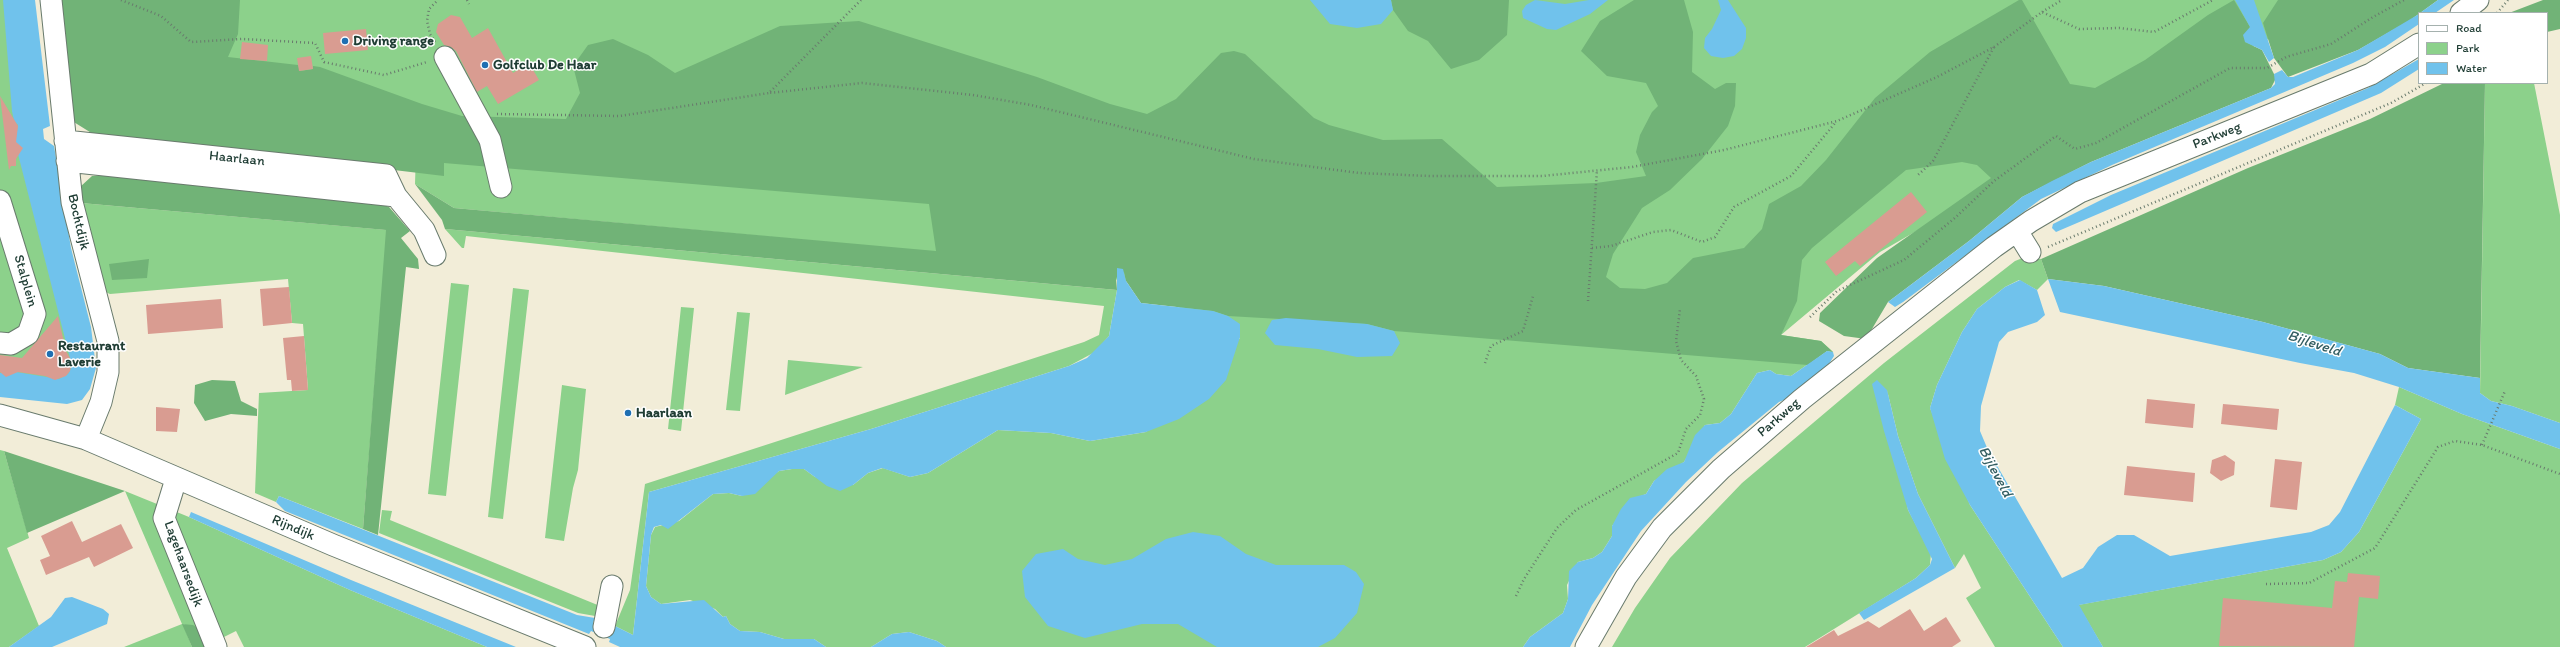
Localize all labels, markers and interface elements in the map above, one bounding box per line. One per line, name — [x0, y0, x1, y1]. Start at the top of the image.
legend — [2418, 12, 2548, 84]
text: Road — [2456, 21, 2482, 35]
place label: Driving range — [353, 33, 434, 49]
marker: Driving range — [340, 36, 350, 46]
text: Park — [2456, 41, 2480, 55]
place label: Golfclub De Haar — [493, 57, 596, 73]
marker: Golfclub De Haar — [480, 60, 490, 70]
text: Water — [2456, 61, 2487, 75]
street label: Parkweg — [2190, 119, 2244, 153]
street label: Haarlaan — [208, 148, 266, 170]
street label: Bochtdijk — [63, 192, 93, 252]
street label: Stalplein — [10, 253, 40, 309]
water label: Bijleveld — [2285, 327, 2343, 361]
place label: Restaurant Laverie — [58, 338, 125, 370]
marker: Restaurant Laverie — [45, 349, 55, 359]
street label: Parkweg — [1754, 395, 1804, 441]
place label: Haarlaan — [636, 405, 692, 421]
marker: Haarlaan — [623, 408, 633, 418]
water label: Bijleveld — [1974, 443, 2016, 501]
street label: Rijndijk — [269, 512, 317, 544]
street label: Lagehaarsedijk — [160, 519, 206, 609]

